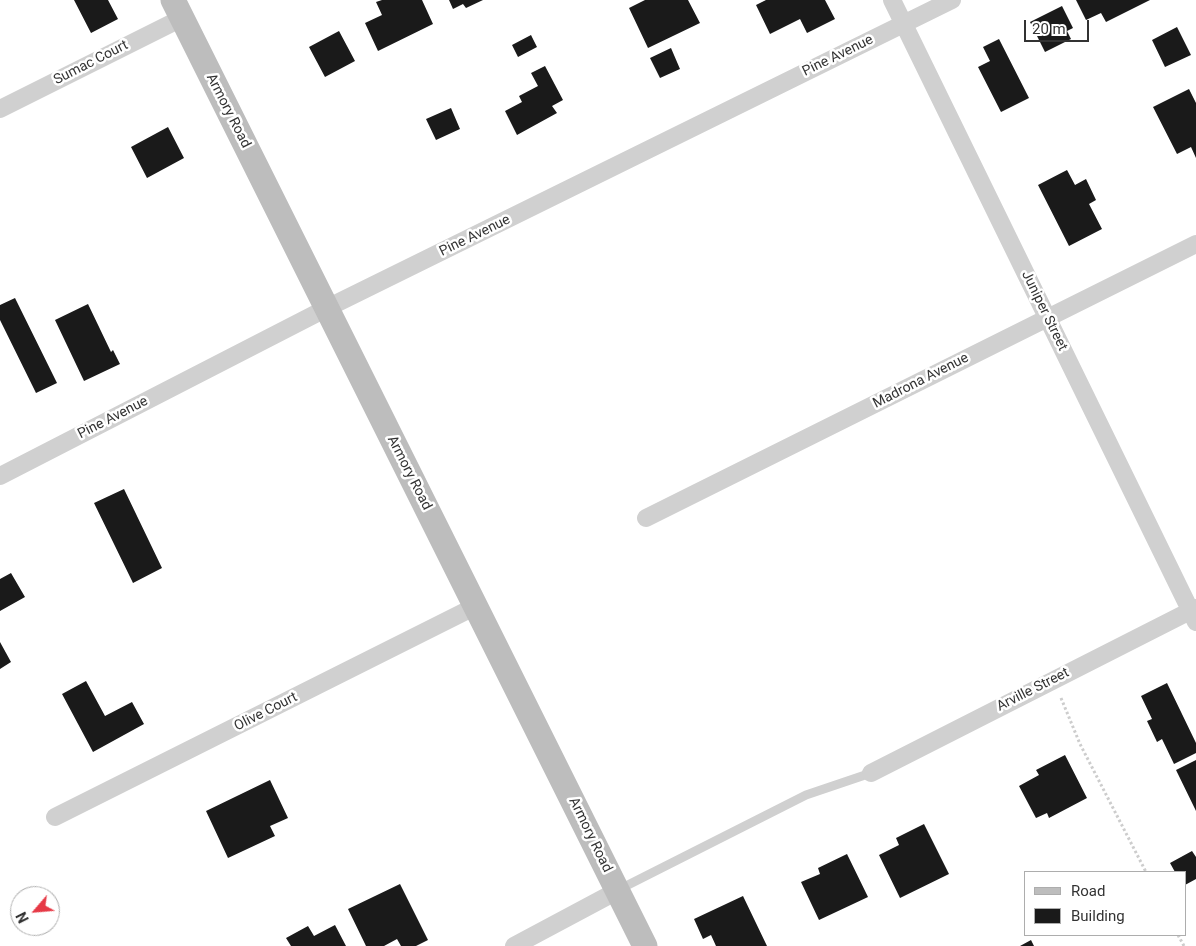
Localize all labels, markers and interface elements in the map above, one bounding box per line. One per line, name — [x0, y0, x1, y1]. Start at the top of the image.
scale bar — [1026, 10, 1091, 42]
text: 20 m — [1032, 20, 1066, 38]
street label: Pine Avenue — [800, 32, 876, 80]
street label: Sumac Court — [51, 37, 131, 89]
street label: Armory Road — [202, 71, 254, 151]
street label: Pine Avenue — [437, 212, 513, 260]
street label: Juniper Street — [1017, 268, 1071, 354]
street label: Madrona Avenue — [870, 350, 972, 412]
street label: Pine Avenue — [75, 393, 151, 443]
street label: Armory Road — [383, 433, 435, 513]
street label: Arville Street — [994, 665, 1072, 715]
street label: Olive Court — [232, 689, 300, 735]
street label: Armory Road — [565, 795, 615, 875]
legend — [1024, 871, 1186, 936]
text: Road — [1071, 882, 1105, 900]
north arrow — [10, 886, 60, 936]
text: Building — [1071, 907, 1125, 925]
text: N — [13, 909, 32, 925]

